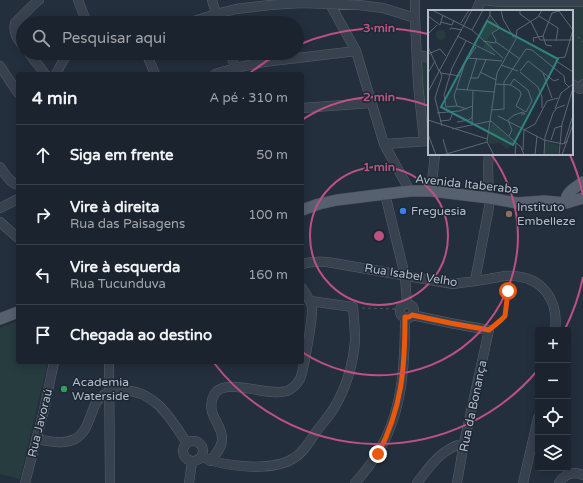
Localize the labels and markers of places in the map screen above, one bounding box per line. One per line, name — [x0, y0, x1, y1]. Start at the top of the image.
place label: Instituto Embelleze — [517, 200, 576, 228]
place label: Freguesia — [411, 204, 466, 218]
marker: Freguesia — [398, 206, 408, 216]
marker: Instituto Embelleze — [504, 209, 514, 219]
centre of rings — [372, 229, 386, 243]
place label: Academia Waterside — [72, 375, 129, 403]
marker: Academia Waterside — [59, 384, 69, 394]

